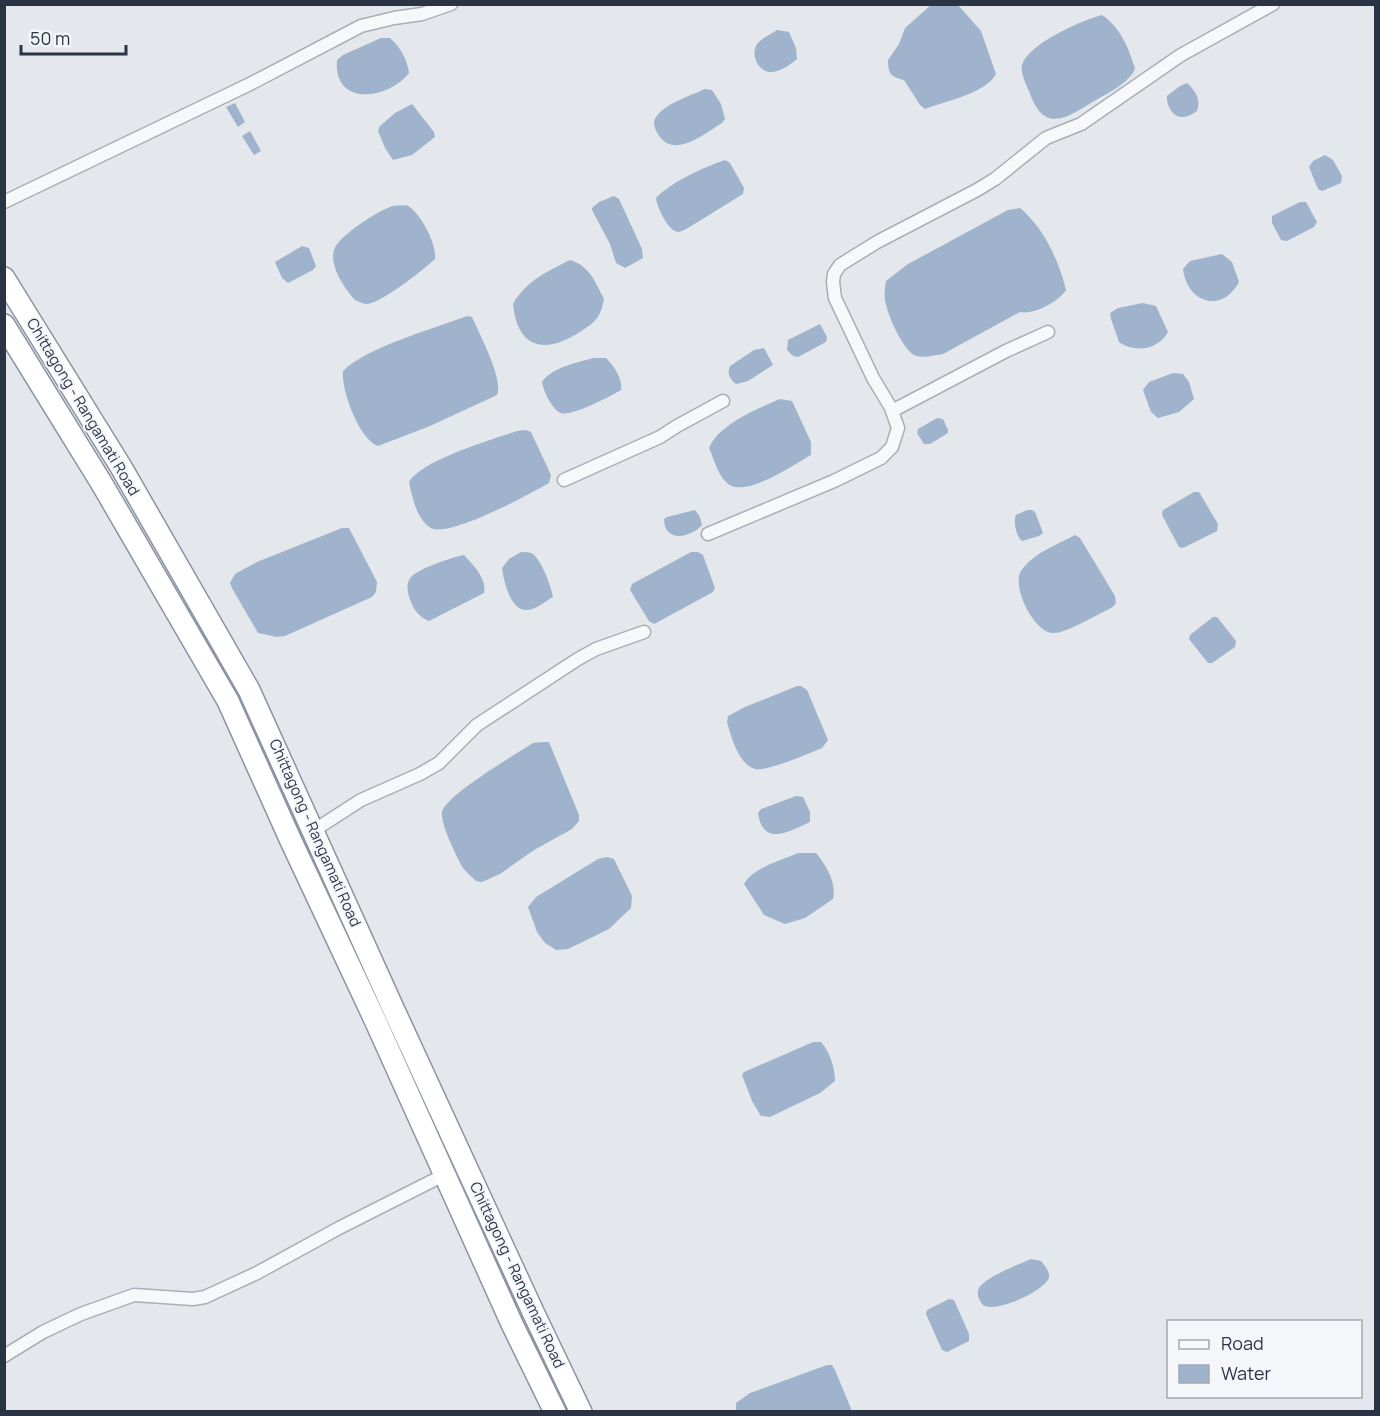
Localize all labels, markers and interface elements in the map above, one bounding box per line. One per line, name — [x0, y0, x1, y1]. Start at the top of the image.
scale bar — [21, 18, 126, 56]
text: 50 m — [30, 26, 70, 50]
street label: Chittagong - Rangamati Road — [22, 314, 145, 499]
street label: Chittagong - Rangamati Road — [264, 736, 366, 930]
street label: Chittagong - Rangamati Road — [465, 1178, 570, 1371]
legend — [1167, 1320, 1362, 1398]
text: Road — [1221, 1331, 1264, 1355]
text: Water — [1221, 1361, 1271, 1385]

